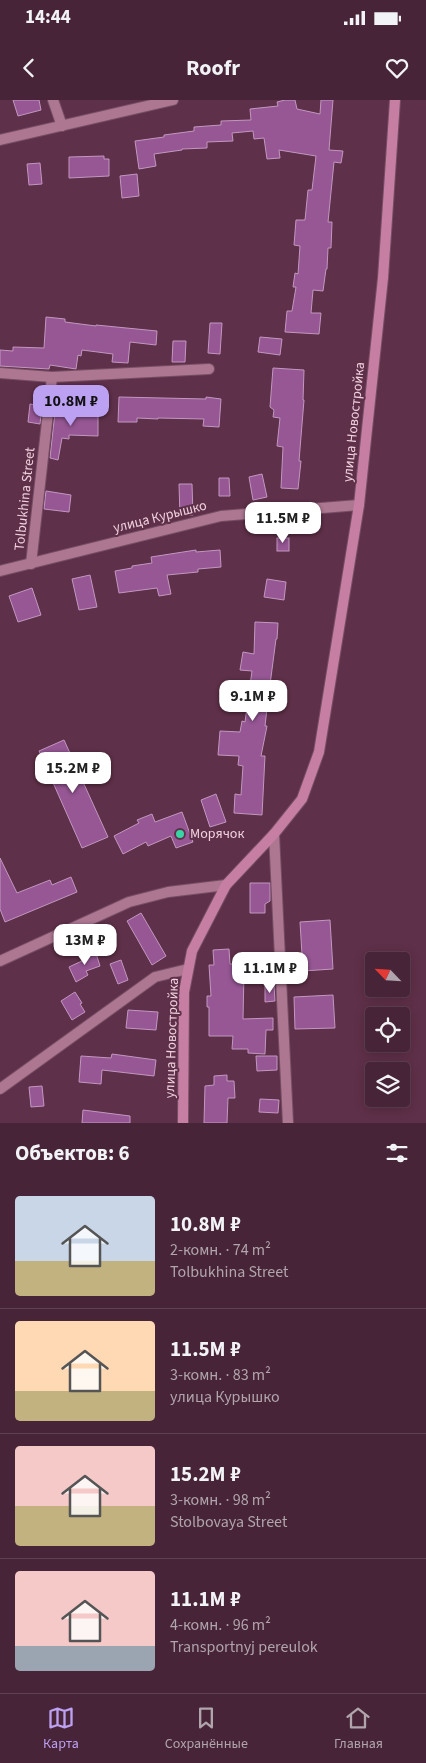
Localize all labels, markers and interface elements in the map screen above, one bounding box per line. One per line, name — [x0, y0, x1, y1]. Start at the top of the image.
text: 14:44 — [25, 4, 71, 31]
text: Roofr — [186, 52, 240, 84]
icon: back — [15, 54, 43, 82]
icon: heart — [383, 54, 411, 82]
street label: улица Новостройка — [338, 361, 370, 483]
pin: 10.8M ₽ — [25, 384, 117, 427]
text: 10.8M ₽ — [44, 390, 98, 412]
street label: Tolbukhina Street — [10, 446, 40, 552]
street label: улица Курышко — [111, 496, 209, 538]
pin: 11.5M ₽ — [237, 502, 329, 544]
text: 11.5M ₽ — [256, 507, 310, 529]
pin: 9.1M ₽ — [212, 680, 294, 722]
text: 9.1M ₽ — [230, 685, 276, 707]
pin: 15.2M ₽ — [27, 752, 119, 794]
text: 15.2M ₽ — [46, 757, 100, 779]
place label: Морячок — [190, 824, 244, 844]
marker: Морячок — [174, 828, 186, 840]
pin: 13M ₽ — [50, 924, 120, 966]
text: 13M ₽ — [65, 929, 105, 951]
pin: 11.1M ₽ — [224, 952, 316, 994]
north arrow — [365, 952, 410, 998]
map controls — [365, 952, 410, 1107]
text: 11.1M ₽ — [243, 957, 297, 979]
street label: улица Новостройка — [160, 977, 184, 1099]
button: locate — [365, 1007, 410, 1052]
button: layers — [365, 1062, 410, 1107]
text: Объектов: 6 — [15, 1138, 130, 1168]
icon: filters — [383, 1139, 411, 1167]
text: 10.8M ₽ — [170, 1209, 241, 1239]
icon: home — [55, 1216, 115, 1276]
text: 2-комн. · 74 m² — [170, 1239, 271, 1261]
text: Tolbukhina Street — [170, 1261, 288, 1283]
text: 11.5M ₽ — [170, 1334, 241, 1364]
icon: home — [55, 1341, 115, 1401]
text: 3-комн. · 83 m² — [170, 1364, 271, 1386]
text: улица Курышко — [170, 1386, 280, 1408]
text: 15.2M ₽ — [170, 1459, 241, 1489]
icon: home — [55, 1466, 115, 1526]
text: 3-комн. · 98 m² — [170, 1489, 271, 1511]
text: Stolbovaya Street — [170, 1511, 287, 1533]
text: 11.1M ₽ — [170, 1584, 241, 1614]
icon: home — [55, 1591, 115, 1651]
text: 4-комн. · 96 m² — [170, 1614, 271, 1636]
text: Transportnyj pereulok — [170, 1636, 318, 1658]
tab: Карта — [43, 1704, 79, 1754]
tab: Сохранённые — [165, 1704, 248, 1754]
tab: Главная — [334, 1704, 383, 1754]

